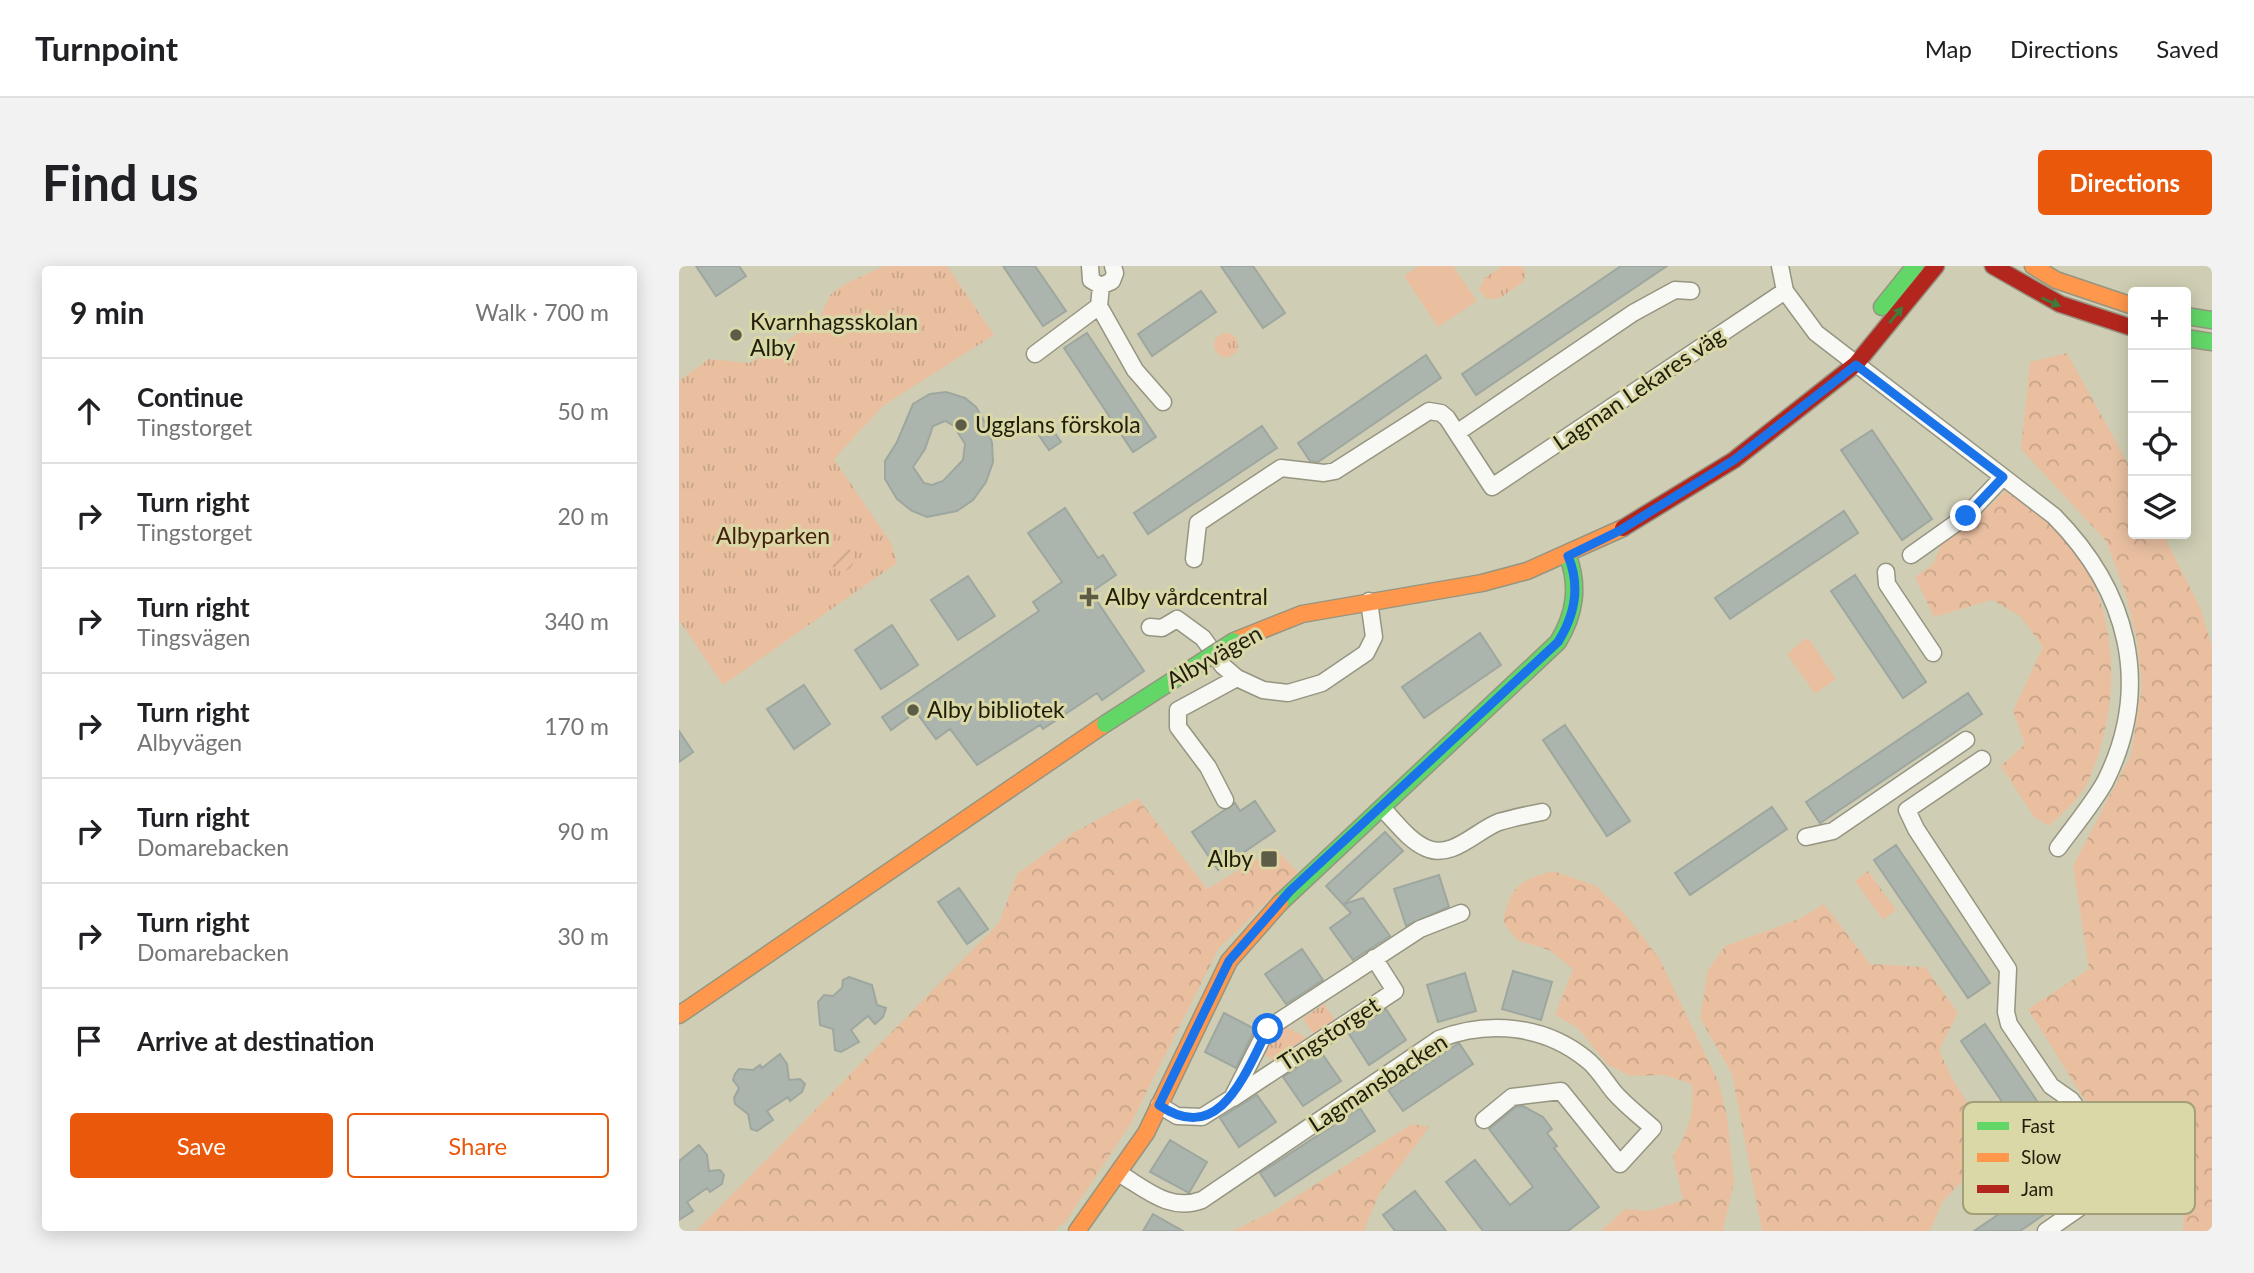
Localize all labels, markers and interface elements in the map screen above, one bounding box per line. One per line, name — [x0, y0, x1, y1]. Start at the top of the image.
text: Turnpoint — [35, 28, 178, 68]
text: Map — [1925, 34, 1972, 63]
text: Directions — [2010, 34, 2118, 63]
text: Saved — [2156, 34, 2219, 63]
button: Directions — [2038, 150, 2212, 215]
text: Find us — [42, 153, 199, 211]
map controls — [2128, 287, 2191, 539]
button: + — [2128, 287, 2191, 350]
text: 9 min — [70, 294, 144, 330]
one-way arrow — [2041, 296, 2061, 308]
text: Walk · 700 m — [475, 298, 609, 326]
place label: Kvarnhagsskolan Alby — [750, 307, 918, 361]
one-way arrow — [1888, 307, 1903, 324]
street label: Lagman Lekares väg — [1547, 320, 1730, 456]
marker: Kvarnhagsskolan Alby — [728, 327, 744, 343]
button: − — [2128, 350, 2191, 413]
text: Continue — [137, 381, 243, 413]
icon: ahead — [70, 392, 108, 430]
text: 50 m — [558, 397, 609, 425]
place label: Ugglans förskola — [975, 410, 1141, 438]
text: Tingstorget — [137, 413, 252, 441]
button: locate — [2128, 413, 2191, 476]
marker: Ugglans förskola — [953, 417, 969, 433]
button: layers — [2128, 476, 2191, 539]
text: Turn right — [137, 486, 250, 518]
icon: right — [70, 497, 108, 535]
route end — [1950, 500, 1981, 531]
text: 20 m — [558, 502, 609, 530]
text: Tingstorget — [137, 518, 252, 546]
park label: Albyparken — [716, 521, 830, 549]
place label: Alby vårdcentral — [1105, 582, 1268, 610]
marker: Alby vårdcentral — [1079, 587, 1099, 607]
text: Turn right — [137, 591, 250, 623]
icon: right — [70, 602, 108, 640]
text: 340 m — [544, 607, 609, 635]
street label: Albyvägen — [1161, 618, 1266, 694]
text: Tingsvägen — [137, 623, 250, 651]
place label: Alby bibliotek — [927, 695, 1065, 723]
text: Turn right — [137, 696, 250, 728]
marker: Alby bibliotek — [905, 702, 921, 718]
icon: right — [70, 707, 108, 745]
text: 170 m — [544, 712, 609, 740]
text: Albyvägen — [137, 728, 242, 756]
text: Turn right — [137, 801, 250, 833]
icon: right — [70, 812, 108, 850]
text: 90 m — [558, 817, 609, 845]
text: Domarebacken — [137, 833, 289, 861]
place label: Alby — [1208, 844, 1253, 872]
marker: Alby — [1259, 849, 1279, 869]
text: Turn right — [137, 906, 250, 938]
icon: right — [70, 917, 108, 955]
text: 30 m — [558, 922, 609, 950]
text: Domarebacken — [137, 938, 289, 966]
street label: Tingstorget — [1273, 990, 1385, 1076]
route start — [1252, 1013, 1283, 1044]
icon: arrive — [70, 1022, 108, 1060]
text: Arrive at destination — [137, 1025, 374, 1057]
street label: Lagmansbacken — [1303, 1027, 1452, 1137]
legend — [1963, 1102, 2195, 1214]
button: Save — [70, 1113, 333, 1178]
button: Share — [347, 1113, 609, 1178]
text: Fast — [2021, 1114, 2055, 1137]
text: Slow — [2021, 1145, 2061, 1168]
text: Jam — [2021, 1177, 2054, 1200]

